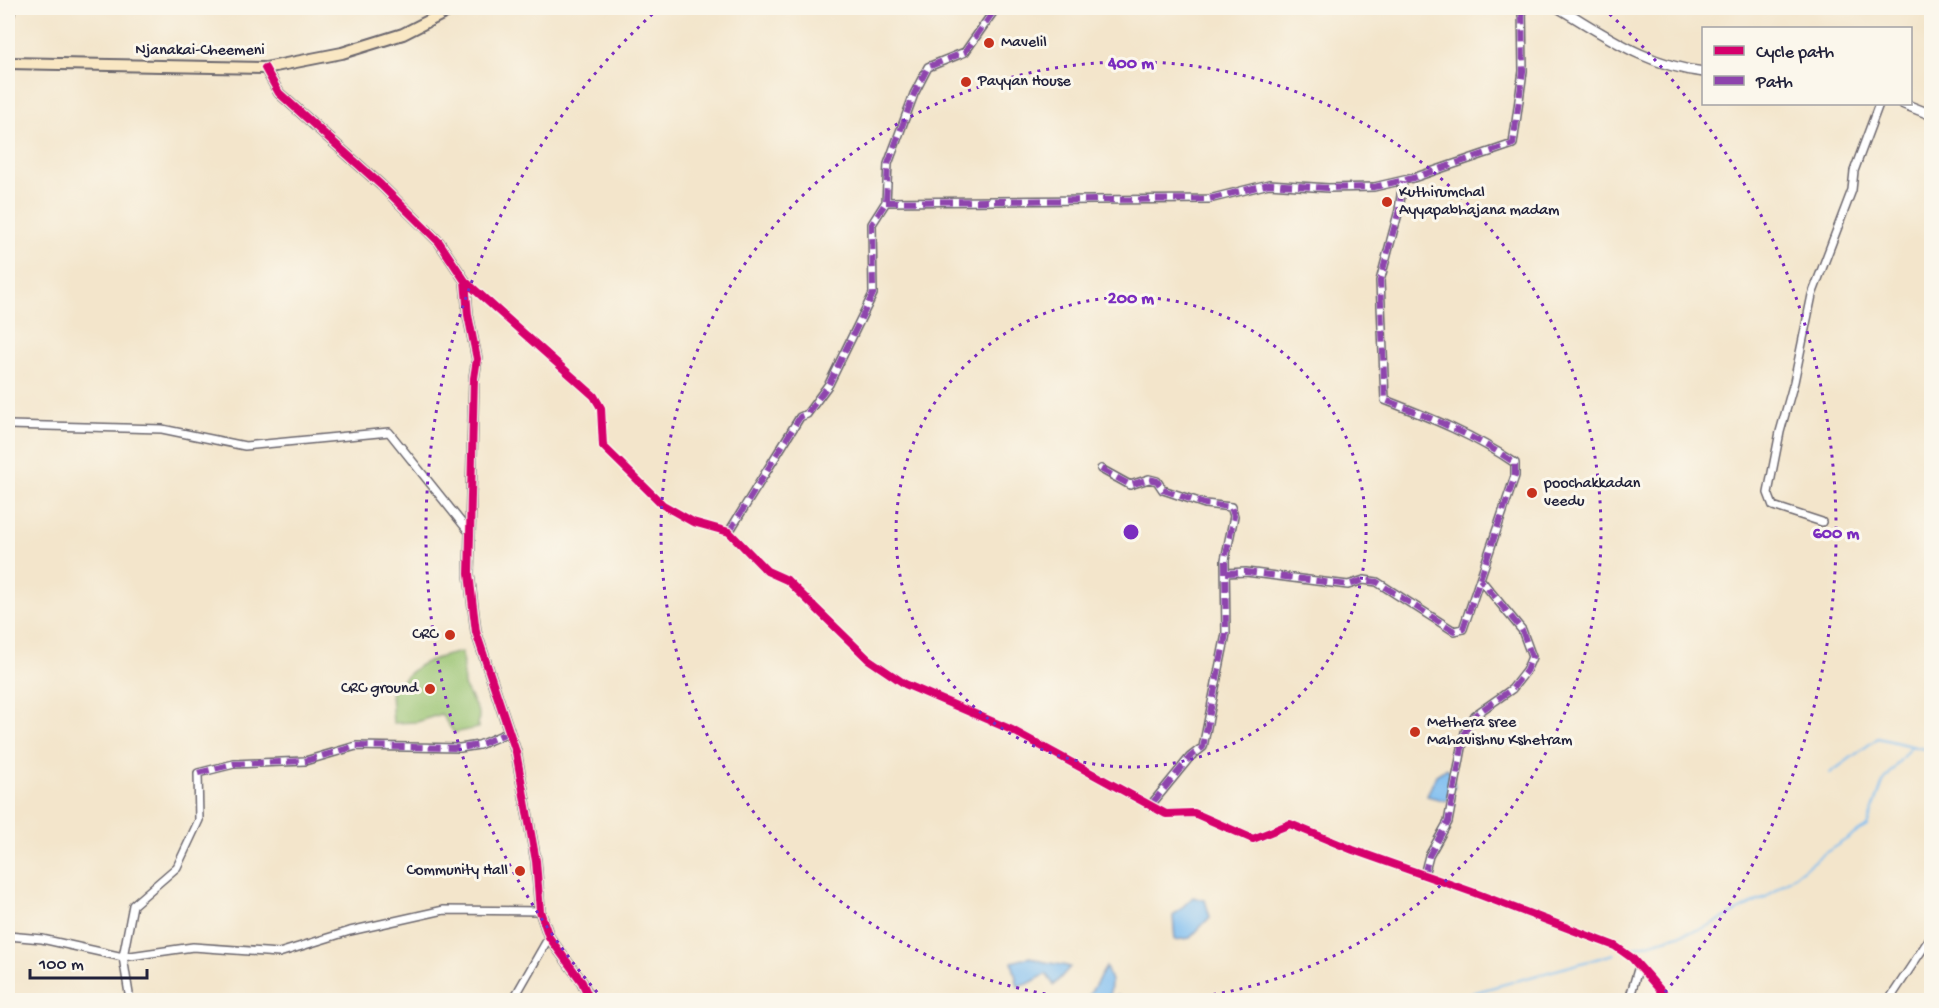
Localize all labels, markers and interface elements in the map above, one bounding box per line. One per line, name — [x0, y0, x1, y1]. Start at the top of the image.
legend — [1702, 27, 1912, 105]
place label: Mavelil — [1001, 34, 1047, 53]
marker: Mavelil — [982, 36, 996, 50]
street label: Njanakai-Cheemeni — [135, 42, 265, 61]
text: Cycle path — [1756, 43, 1834, 64]
text: 400 m — [1107, 54, 1154, 75]
place label: Payyan House — [977, 73, 1072, 92]
text: Path — [1755, 73, 1793, 94]
marker: Payyan House — [959, 75, 973, 89]
place label: Kuthirumchal Ayyapabhajana madam — [1399, 184, 1560, 221]
marker: Kuthirumchal Ayyapabhajana madam — [1380, 195, 1394, 209]
text: 200 m — [1108, 289, 1154, 310]
place label: poochakkadan veedu — [1543, 475, 1641, 512]
marker: poochakkadan veedu — [1525, 486, 1539, 500]
centre of rings — [1121, 522, 1141, 542]
text: 600 m — [1813, 524, 1860, 545]
place label: CRC — [412, 626, 439, 645]
marker: CRC — [443, 628, 457, 642]
place label: CRC ground — [341, 680, 420, 699]
marker: CRC ground — [423, 682, 437, 696]
place label: Methera sree Mahavishnu Kshetram — [1427, 714, 1573, 751]
marker: Methera sree Mahavishnu Kshetram — [1408, 725, 1422, 739]
place label: Community Hall — [406, 862, 508, 881]
marker: Community Hall — [513, 864, 527, 878]
scale bar — [30, 942, 147, 980]
text: 100 m — [38, 955, 84, 976]

